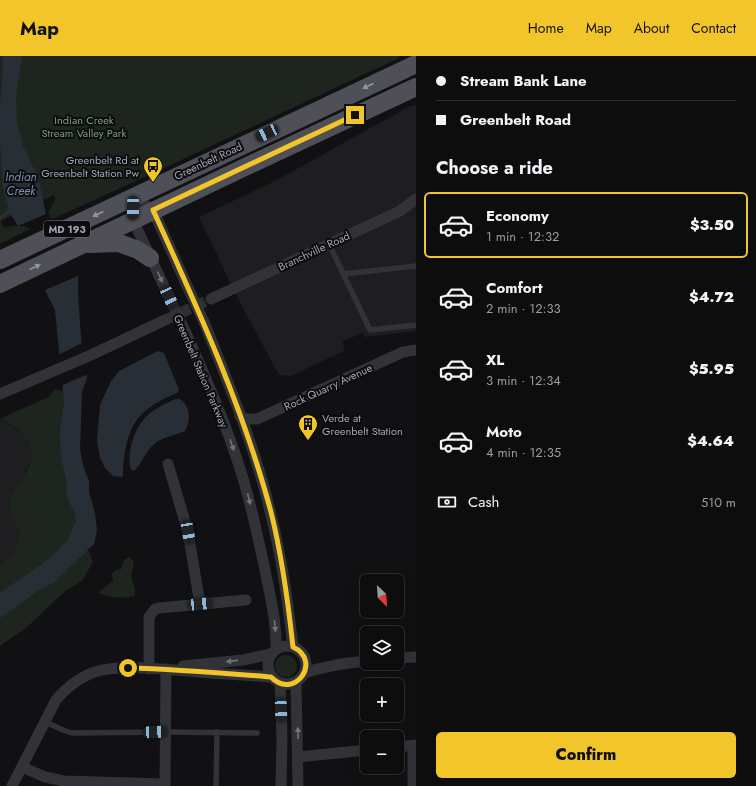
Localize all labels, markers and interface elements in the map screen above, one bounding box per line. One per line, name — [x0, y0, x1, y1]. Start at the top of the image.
text: Map — [20, 15, 59, 42]
text: Home — [528, 18, 564, 38]
text: Map — [586, 18, 612, 38]
text: About — [634, 18, 669, 38]
text: Contact — [691, 18, 736, 38]
text: Stream Bank Lane — [460, 70, 587, 92]
one-way arrow — [363, 83, 374, 89]
route end — [346, 106, 364, 124]
text: Greenbelt Road — [460, 109, 571, 131]
park label: Indian Creek Stream Valley Park — [42, 112, 127, 141]
car — [254, 122, 280, 144]
street label: Greenbelt Road — [171, 138, 245, 184]
place label: Greenbelt Rd at Greenbelt Station Pw — [41, 152, 140, 181]
bus stop icon: Greenbelt Rd at Greenbelt Station Pw — [142, 155, 164, 183]
text: Choose a ride — [436, 155, 553, 181]
water label: Indian Creek — [5, 168, 37, 200]
car — [127, 196, 139, 220]
text: Economy — [486, 205, 549, 227]
icon: car — [438, 207, 474, 243]
one-way arrow — [93, 211, 104, 217]
text: $3.50 — [690, 214, 734, 236]
road number: MD 193 — [44, 221, 90, 237]
street label: Branchville Road — [276, 227, 352, 275]
text: 1 min · 12:32 — [486, 227, 559, 246]
one-way arrow — [29, 264, 41, 270]
one-way arrow — [157, 272, 163, 283]
text: Comfort — [486, 277, 543, 299]
icon: car — [438, 279, 474, 315]
car — [158, 284, 180, 310]
text: $4.72 — [689, 286, 734, 308]
text: 2 min · 12:33 — [486, 299, 561, 318]
street label: Greenbelt Station Parkway — [170, 312, 232, 430]
text: XL — [486, 349, 504, 371]
icon: car — [438, 351, 474, 387]
text: $5.95 — [689, 358, 734, 380]
street label: Rock Quarry Avenue — [281, 359, 375, 414]
text: 3 min · 12:34 — [486, 371, 561, 390]
place label: Verde at Greenbelt Station — [322, 410, 403, 439]
building icon: Verde at Greenbelt Station — [297, 413, 319, 441]
text: Moto — [486, 421, 522, 443]
icon: car — [438, 423, 474, 459]
text: $4.64 — [687, 430, 734, 452]
one-way arrow — [229, 439, 235, 451]
text: 4 min · 12:35 — [486, 443, 561, 462]
icon: cash — [436, 491, 458, 513]
text: Cash — [468, 491, 499, 513]
one-way arrow — [246, 493, 252, 505]
text: 510 m — [701, 493, 736, 512]
car — [180, 519, 196, 545]
north arrow — [360, 574, 404, 618]
map controls — [360, 574, 404, 774]
car — [188, 597, 212, 611]
one-way arrow — [272, 620, 278, 632]
button: layers — [360, 626, 404, 670]
one-way arrow — [226, 657, 238, 664]
route start — [119, 659, 137, 677]
button: + — [360, 678, 404, 722]
car — [275, 698, 287, 722]
car — [143, 726, 167, 738]
one-way arrow — [294, 727, 301, 739]
button: − — [360, 730, 404, 774]
button: Confirm — [436, 732, 736, 778]

